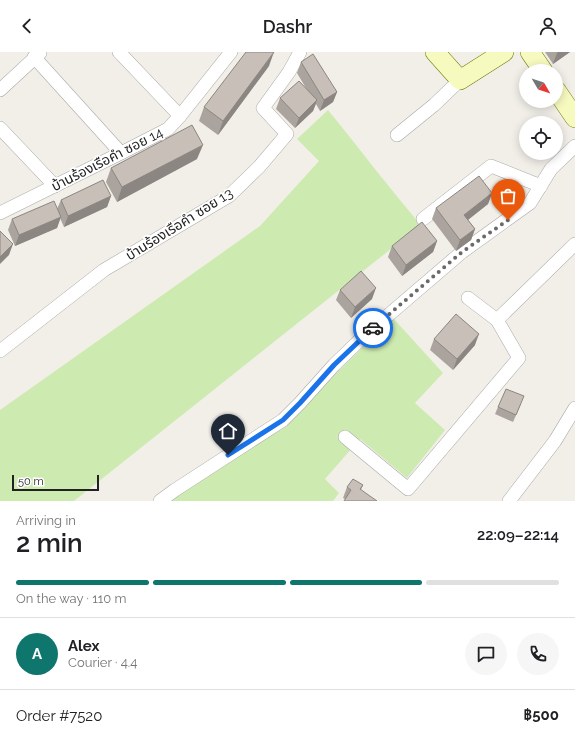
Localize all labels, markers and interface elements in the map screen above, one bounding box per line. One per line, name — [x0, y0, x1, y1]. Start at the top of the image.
icon: back — [16, 15, 38, 37]
icon: person — [537, 15, 559, 37]
text: Dashr — [263, 16, 312, 37]
north arrow — [519, 64, 563, 108]
map controls — [519, 64, 563, 160]
button: locate — [519, 116, 563, 160]
street label: บ้านร้องเรือคำ ซอย 14 — [48, 124, 166, 194]
pin — [491, 179, 525, 220]
street label: บ้านร้องเรือคำ ซอย 13 — [123, 185, 235, 263]
icon: bag — [497, 185, 519, 207]
courier — [353, 308, 393, 348]
icon: car — [362, 317, 384, 339]
pin — [211, 414, 245, 455]
icon: home — [217, 420, 239, 442]
scale bar — [12, 473, 99, 492]
text: 50 m — [18, 475, 44, 488]
text: Arriving in — [16, 513, 76, 528]
text: 22:09–22:14 — [477, 526, 559, 544]
text: 2 min — [16, 528, 83, 558]
text: On the way · 110 m — [16, 591, 127, 606]
button: chat — [465, 633, 507, 675]
button: phone — [517, 633, 559, 675]
text: Alex — [68, 637, 99, 655]
text: A — [32, 645, 42, 663]
text: Courier · 4.4 — [68, 655, 137, 670]
text: ฿500 — [524, 706, 559, 724]
text: Order #7520 — [16, 707, 102, 725]

